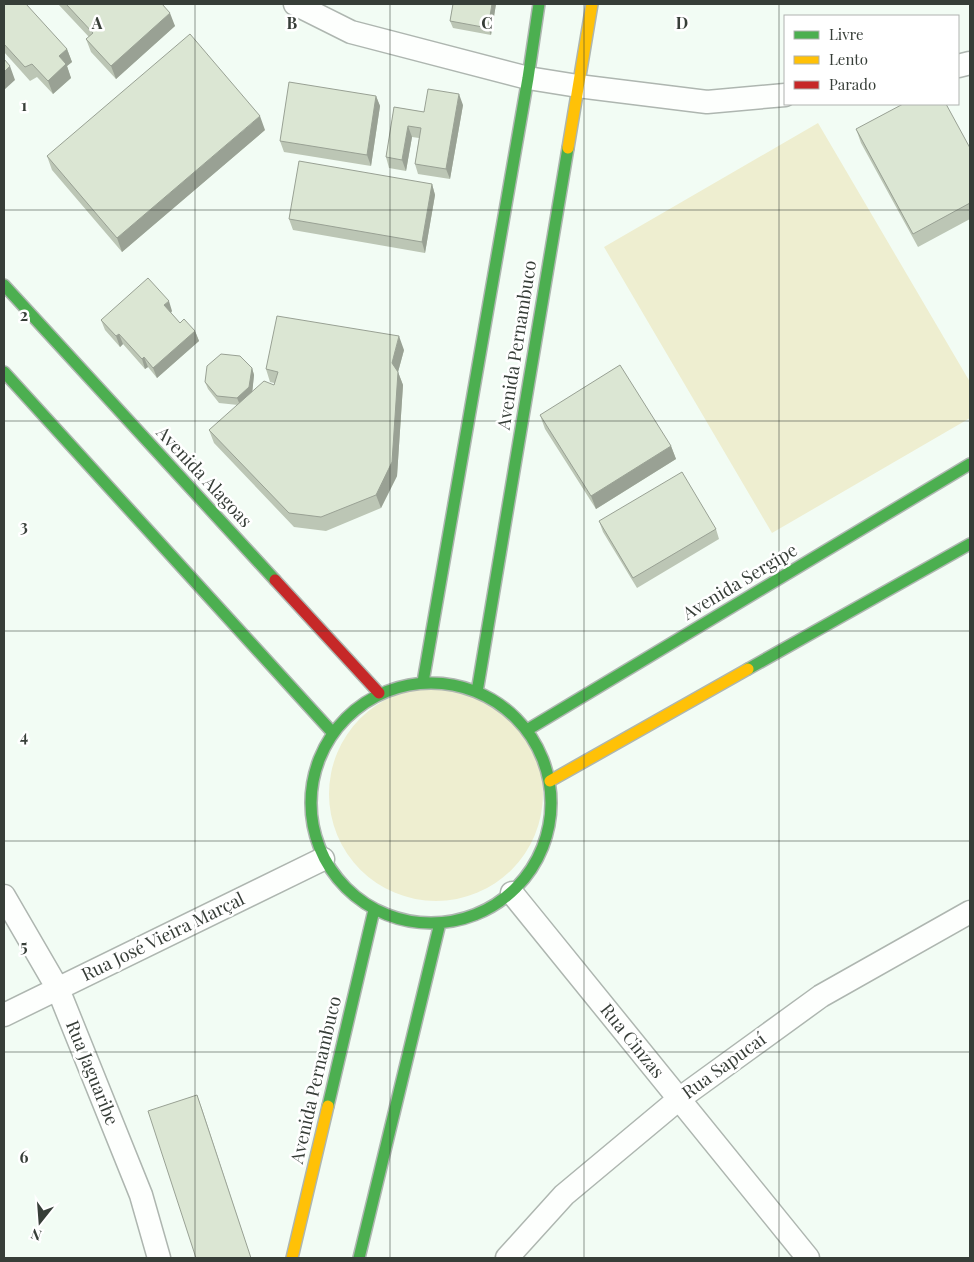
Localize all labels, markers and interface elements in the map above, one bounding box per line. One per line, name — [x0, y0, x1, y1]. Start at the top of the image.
text: A — [91, 12, 103, 33]
text: B — [287, 12, 298, 33]
text: C — [481, 12, 493, 33]
text: D — [676, 12, 688, 33]
legend — [784, 15, 959, 105]
text: Livre — [829, 24, 864, 44]
text: Lento — [829, 49, 868, 69]
text: Parado — [829, 74, 876, 94]
text: 1 — [21, 94, 27, 115]
street label: Avenida Pernambuco — [491, 258, 541, 432]
text: 2 — [20, 304, 28, 325]
street label: Avenida Alagoas — [151, 420, 258, 532]
text: 3 — [20, 515, 28, 536]
street label: Avenida Sergipe — [677, 537, 801, 625]
text: 4 — [20, 725, 28, 746]
street label: Rua José Vieira Marçal — [77, 886, 248, 986]
text: 5 — [20, 935, 28, 956]
street label: Avenida Pernambuco — [284, 994, 346, 1167]
street label: Rua Cinzas — [595, 998, 670, 1083]
street label: Rua Jaguaribe — [61, 1017, 125, 1129]
street label: Rua Sapucaí — [677, 1027, 770, 1104]
text: 6 — [20, 1146, 29, 1167]
north arrow — [15, 1197, 65, 1247]
text: N — [28, 1224, 44, 1245]

